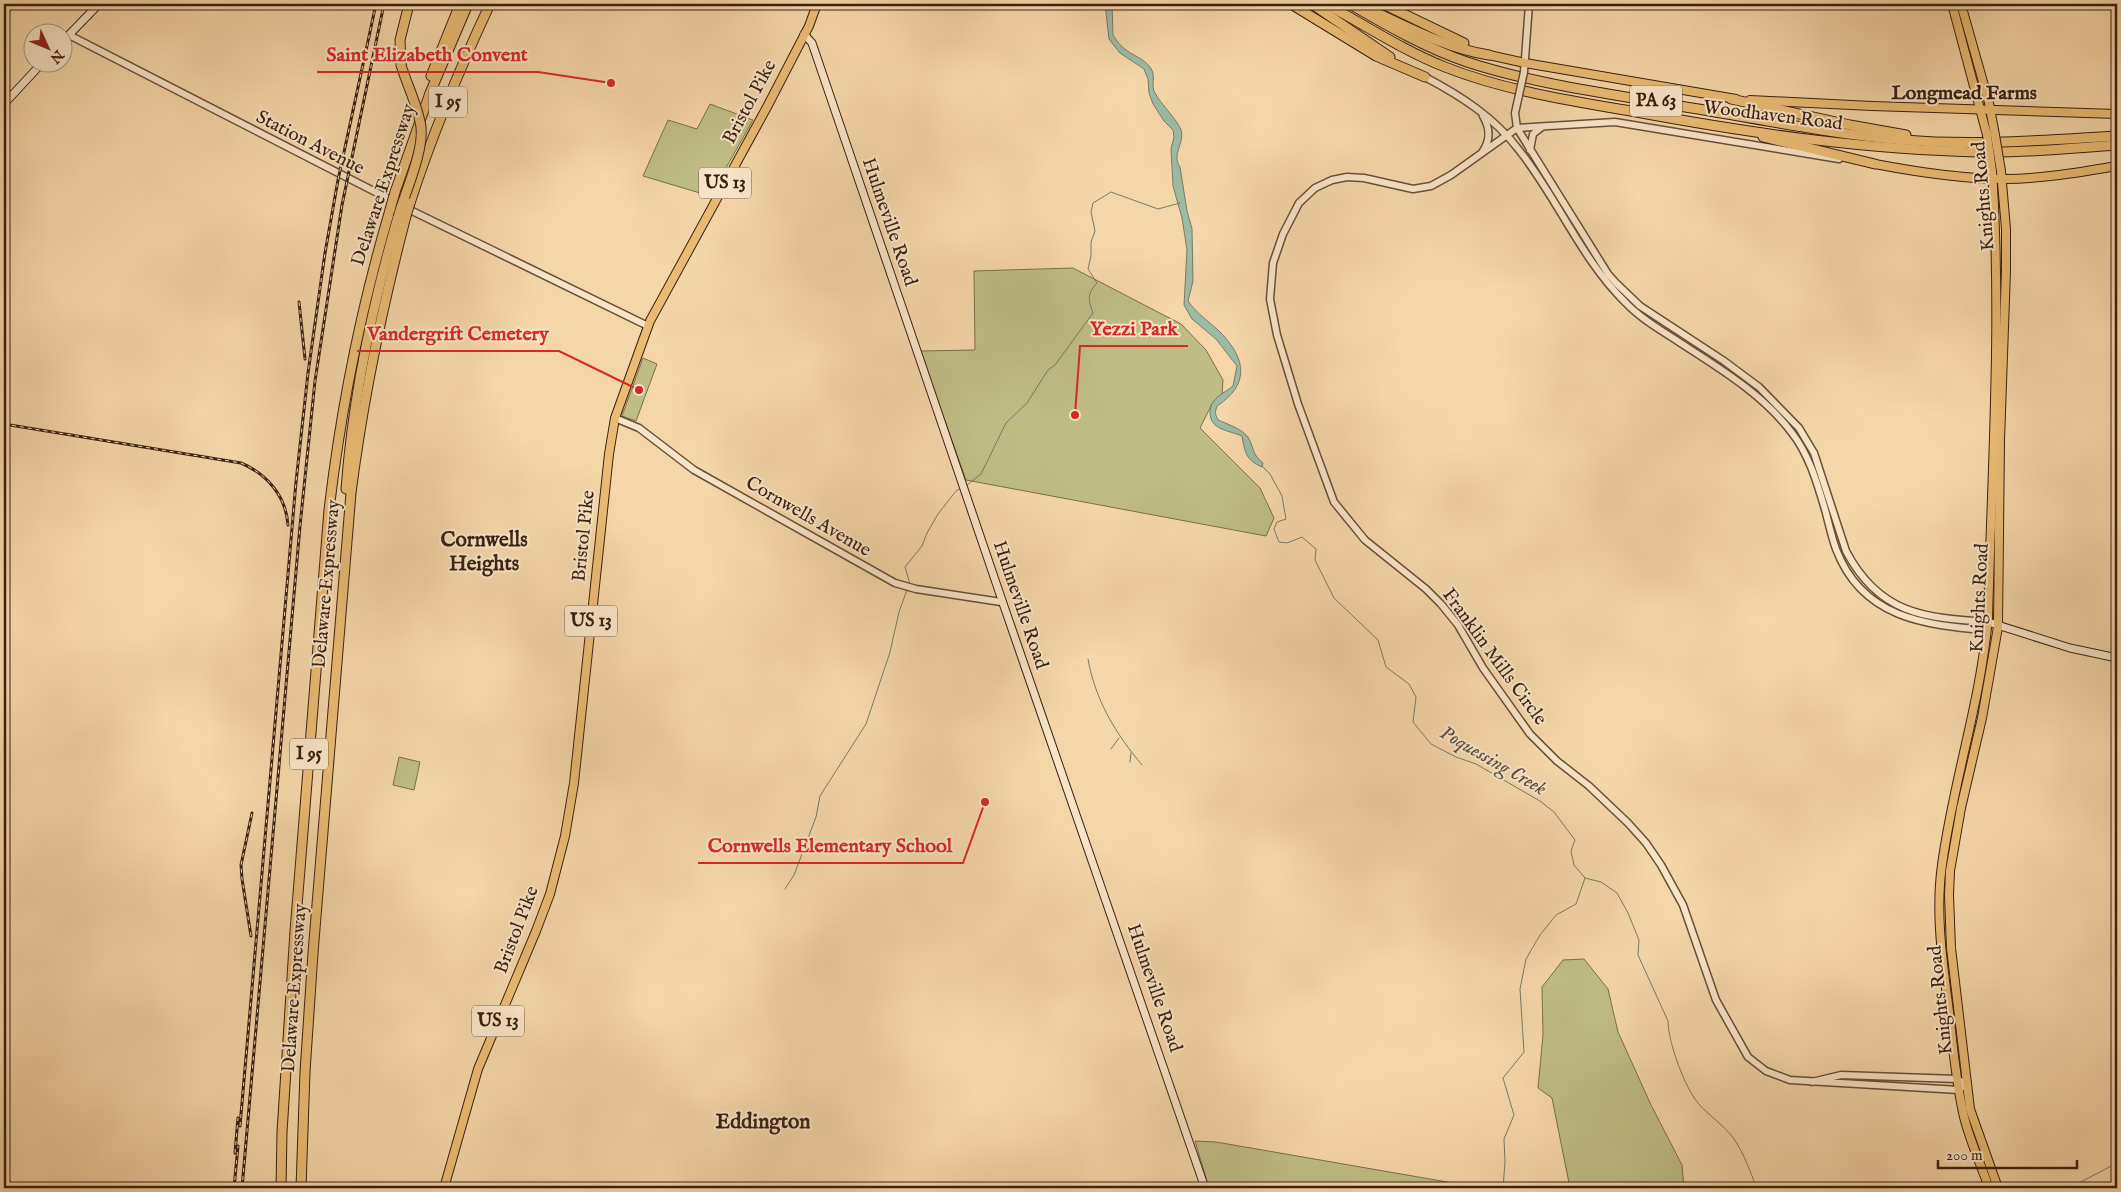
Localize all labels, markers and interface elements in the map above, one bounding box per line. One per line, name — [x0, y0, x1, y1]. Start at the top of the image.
north arrow — [22, 22, 72, 72]
callout: Saint Elizabeth Convent — [317, 37, 538, 72]
text: Saint Elizabeth Convent — [326, 43, 528, 68]
text: N — [46, 45, 68, 67]
street label: Bristol Pike — [718, 55, 782, 148]
district label: Longmead Farms — [1891, 81, 2037, 106]
road number: PA 63 — [1630, 85, 1682, 116]
road number: I 95 — [429, 86, 467, 118]
street label: Woodhaven Road — [1702, 96, 1845, 137]
street label: Delaware Expressway — [346, 100, 422, 269]
street label: Station Avenue — [252, 105, 368, 181]
street label: Knights Road — [1967, 139, 2001, 252]
street label: Hulmeville Road — [856, 155, 922, 290]
road number: US 13 — [699, 168, 751, 198]
callout: Yezzi Park — [1080, 311, 1188, 346]
callout: Vandergrift Cemetery — [357, 316, 559, 351]
text: Yezzi Park — [1090, 317, 1179, 342]
text: Vandergrift Cemetery — [366, 322, 550, 347]
street label: Cornwells Avenue — [741, 471, 875, 563]
street label: Bristol Pike — [567, 489, 601, 583]
street label: Delaware Expressway — [308, 498, 346, 669]
district label: Cornwells Heights — [440, 527, 528, 578]
street label: Hulmeville Road — [987, 538, 1053, 673]
street label: Knights Road — [1965, 542, 1995, 653]
street label: Franklin Mills Circle — [1436, 584, 1552, 730]
road number: US 13 — [565, 606, 617, 636]
water label: Poquessing Creek — [1435, 721, 1551, 802]
road number: I 95 — [290, 739, 328, 770]
callout: Cornwells Elementary School — [698, 828, 963, 863]
text: Cornwells Elementary School — [708, 834, 953, 859]
street label: Bristol Pike — [489, 882, 545, 977]
street label: Delaware Expressway — [277, 902, 313, 1073]
street label: Hulmeville Road — [1121, 921, 1187, 1056]
street label: Knights Road — [1923, 943, 1959, 1056]
road number: US 13 — [472, 1006, 524, 1036]
district label: Eddington — [716, 1109, 810, 1136]
scale bar — [1938, 1137, 2077, 1169]
text: 200 m — [1946, 1146, 1983, 1165]

